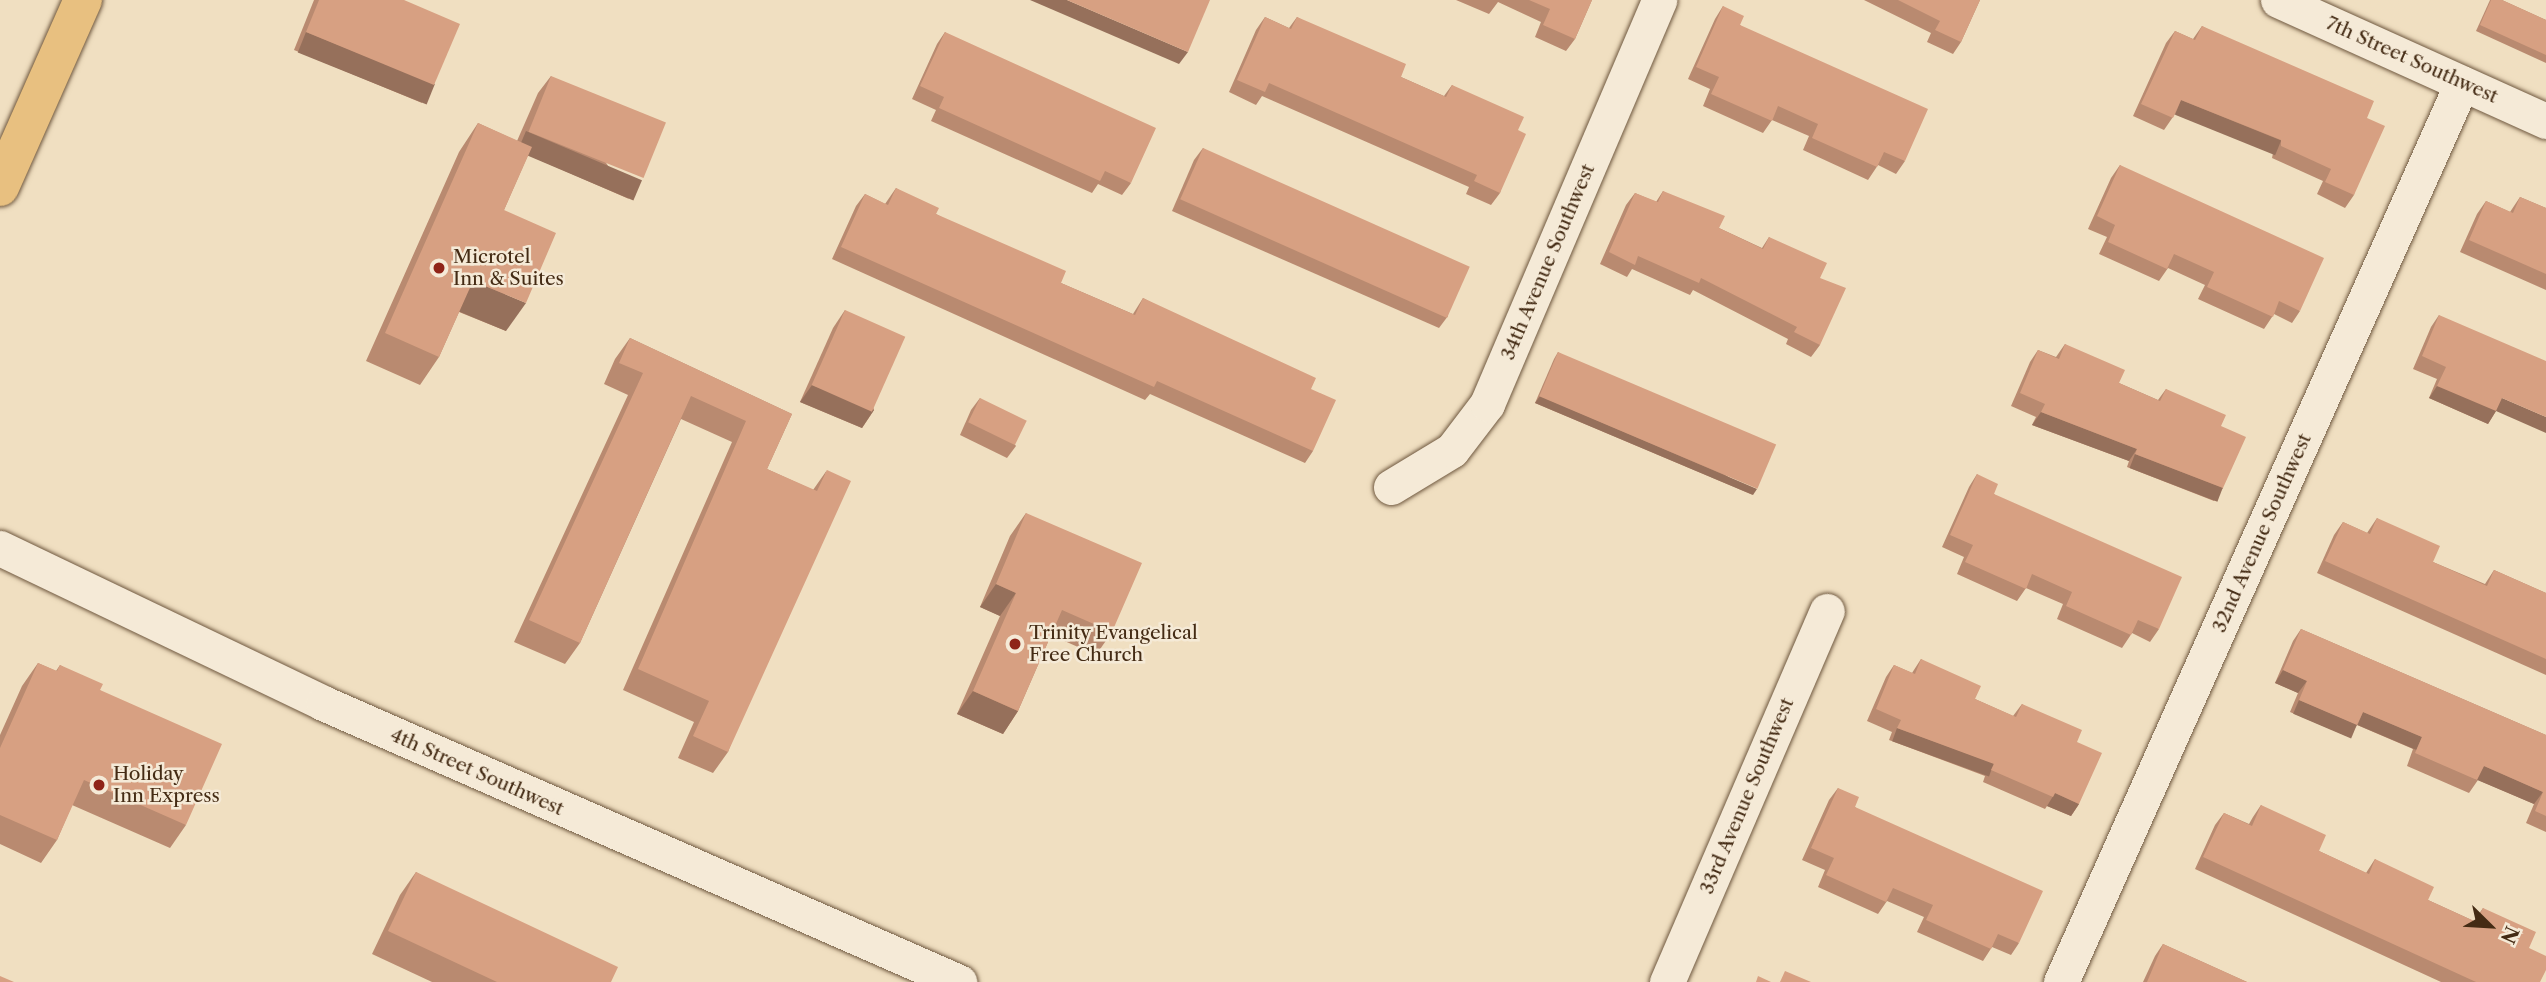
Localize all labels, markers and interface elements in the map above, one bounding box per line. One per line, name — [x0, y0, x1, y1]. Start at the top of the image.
street label: 7th Street Southwest — [2323, 12, 2501, 108]
street label: 34th Avenue Southwest — [1496, 160, 1600, 364]
place label: Microtel Inn & Suites — [453, 246, 564, 290]
marker: Microtel Inn & Suites — [431, 260, 447, 276]
street label: 32nd Avenue Southwest — [2208, 430, 2316, 636]
place label: Trinity Evangelical Free Church — [1029, 622, 1198, 666]
marker: Trinity Evangelical Free Church — [1007, 636, 1023, 652]
street label: 33rd Avenue Southwest — [1695, 694, 1799, 898]
street label: 4th Street Southwest — [387, 724, 567, 820]
place label: Holiday Inn Express — [113, 763, 220, 807]
marker: Holiday Inn Express — [91, 777, 107, 793]
north arrow — [2455, 891, 2525, 961]
text: N — [2496, 923, 2524, 947]

